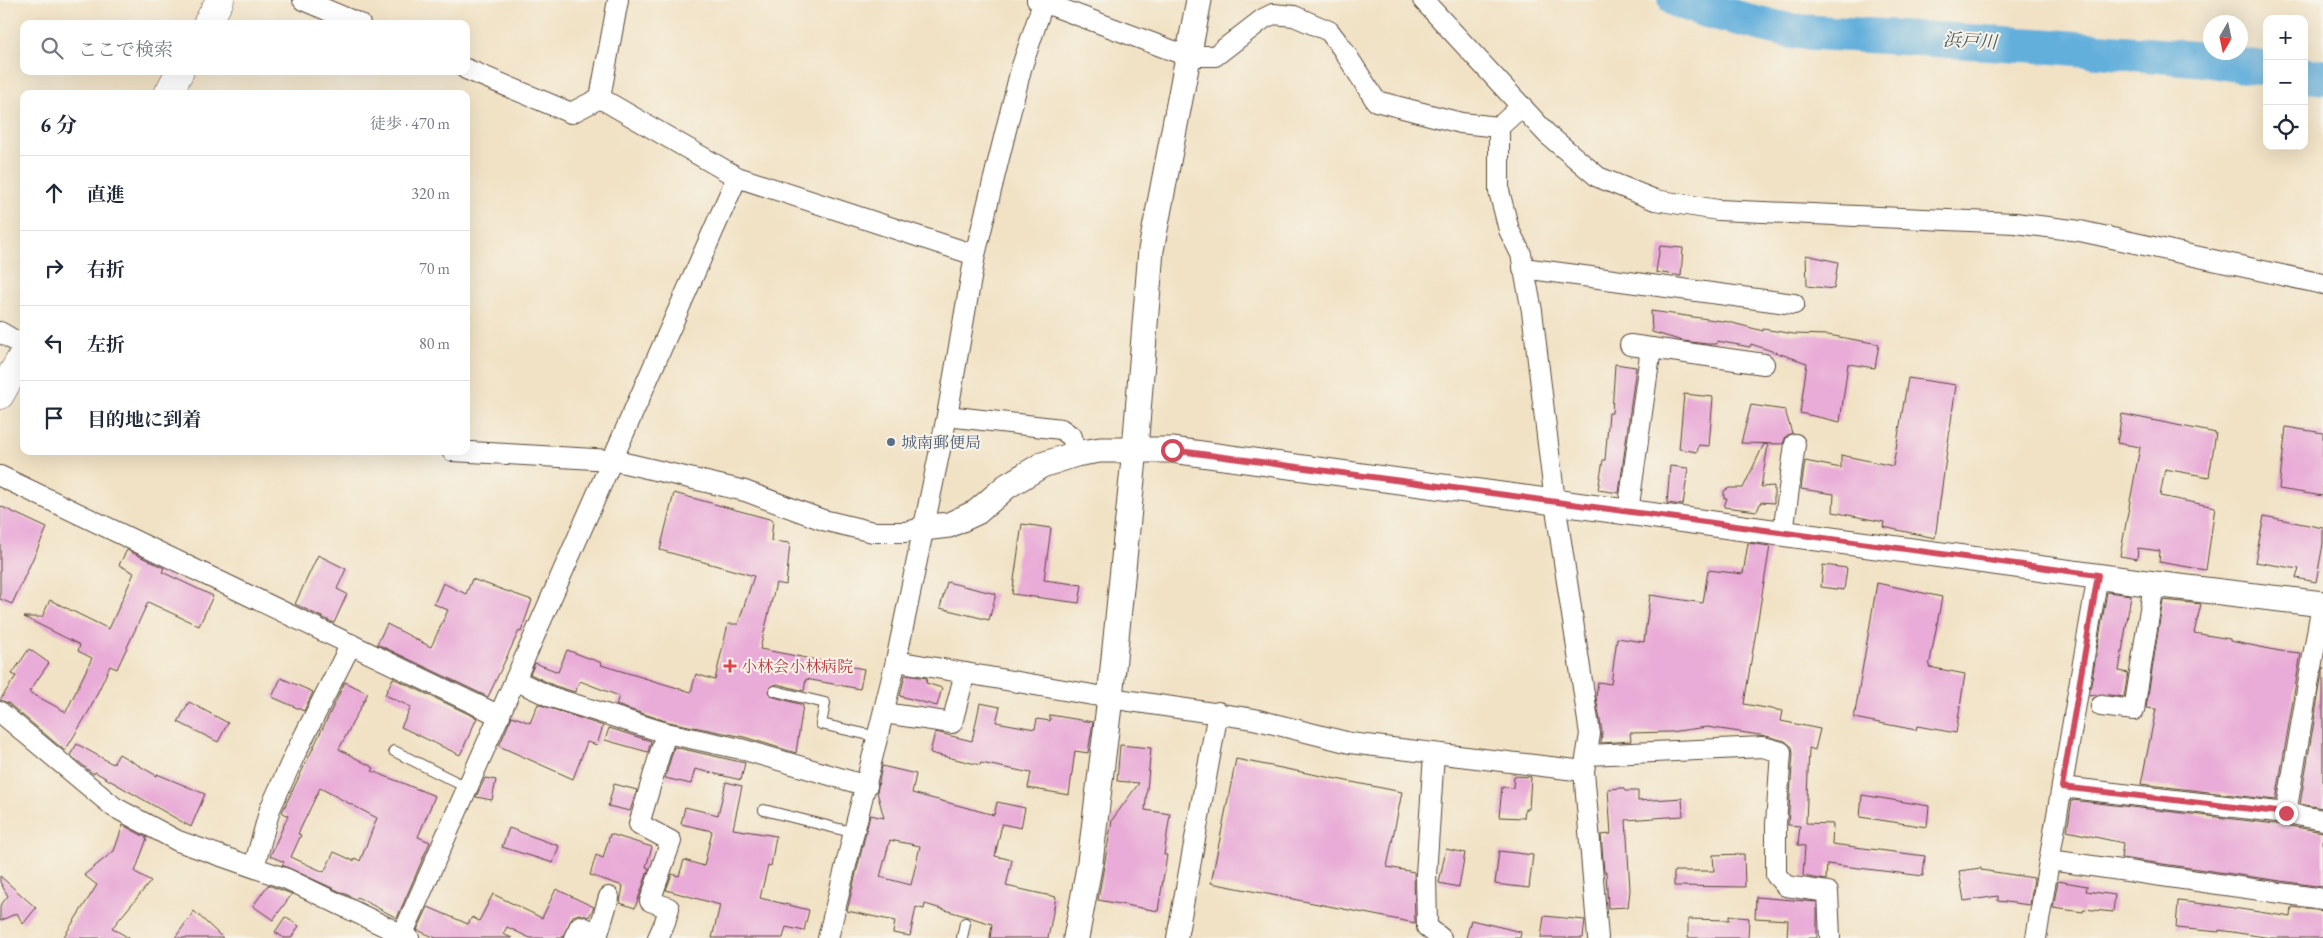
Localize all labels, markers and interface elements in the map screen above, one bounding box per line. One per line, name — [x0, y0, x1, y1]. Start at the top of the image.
north arrow — [2203, 15, 2248, 60]
map controls — [2263, 15, 2308, 150]
button: + — [2263, 15, 2308, 60]
search box — [20, 20, 470, 75]
water label: 浜戸川 — [1942, 28, 2000, 54]
icon: search — [38, 34, 66, 62]
text: ここで検索 — [78, 37, 173, 62]
button: − — [2263, 60, 2308, 105]
button: locate — [2263, 105, 2308, 150]
text: 6 分 — [40, 111, 77, 138]
text: 徒歩 · 470 m — [370, 113, 450, 134]
icon: ahead — [40, 179, 68, 207]
text: 直進 — [87, 182, 125, 207]
text: 320 m — [411, 183, 450, 204]
icon: right — [40, 254, 68, 282]
text: 右折 — [87, 257, 125, 282]
text: 70 m — [419, 258, 450, 279]
icon: left — [40, 329, 68, 357]
text: 左折 — [87, 332, 125, 357]
text: 80 m — [419, 333, 450, 354]
icon: arrive — [40, 404, 68, 432]
text: 目的地に到着 — [87, 407, 201, 432]
place label: 城南郵便局 — [901, 432, 981, 453]
marker: 城南郵便局 — [885, 436, 897, 448]
route start — [1161, 439, 1184, 462]
place label: 小林会小林病院 — [741, 656, 853, 677]
marker: 小林会小林病院 — [723, 659, 737, 673]
route end — [2275, 802, 2298, 825]

